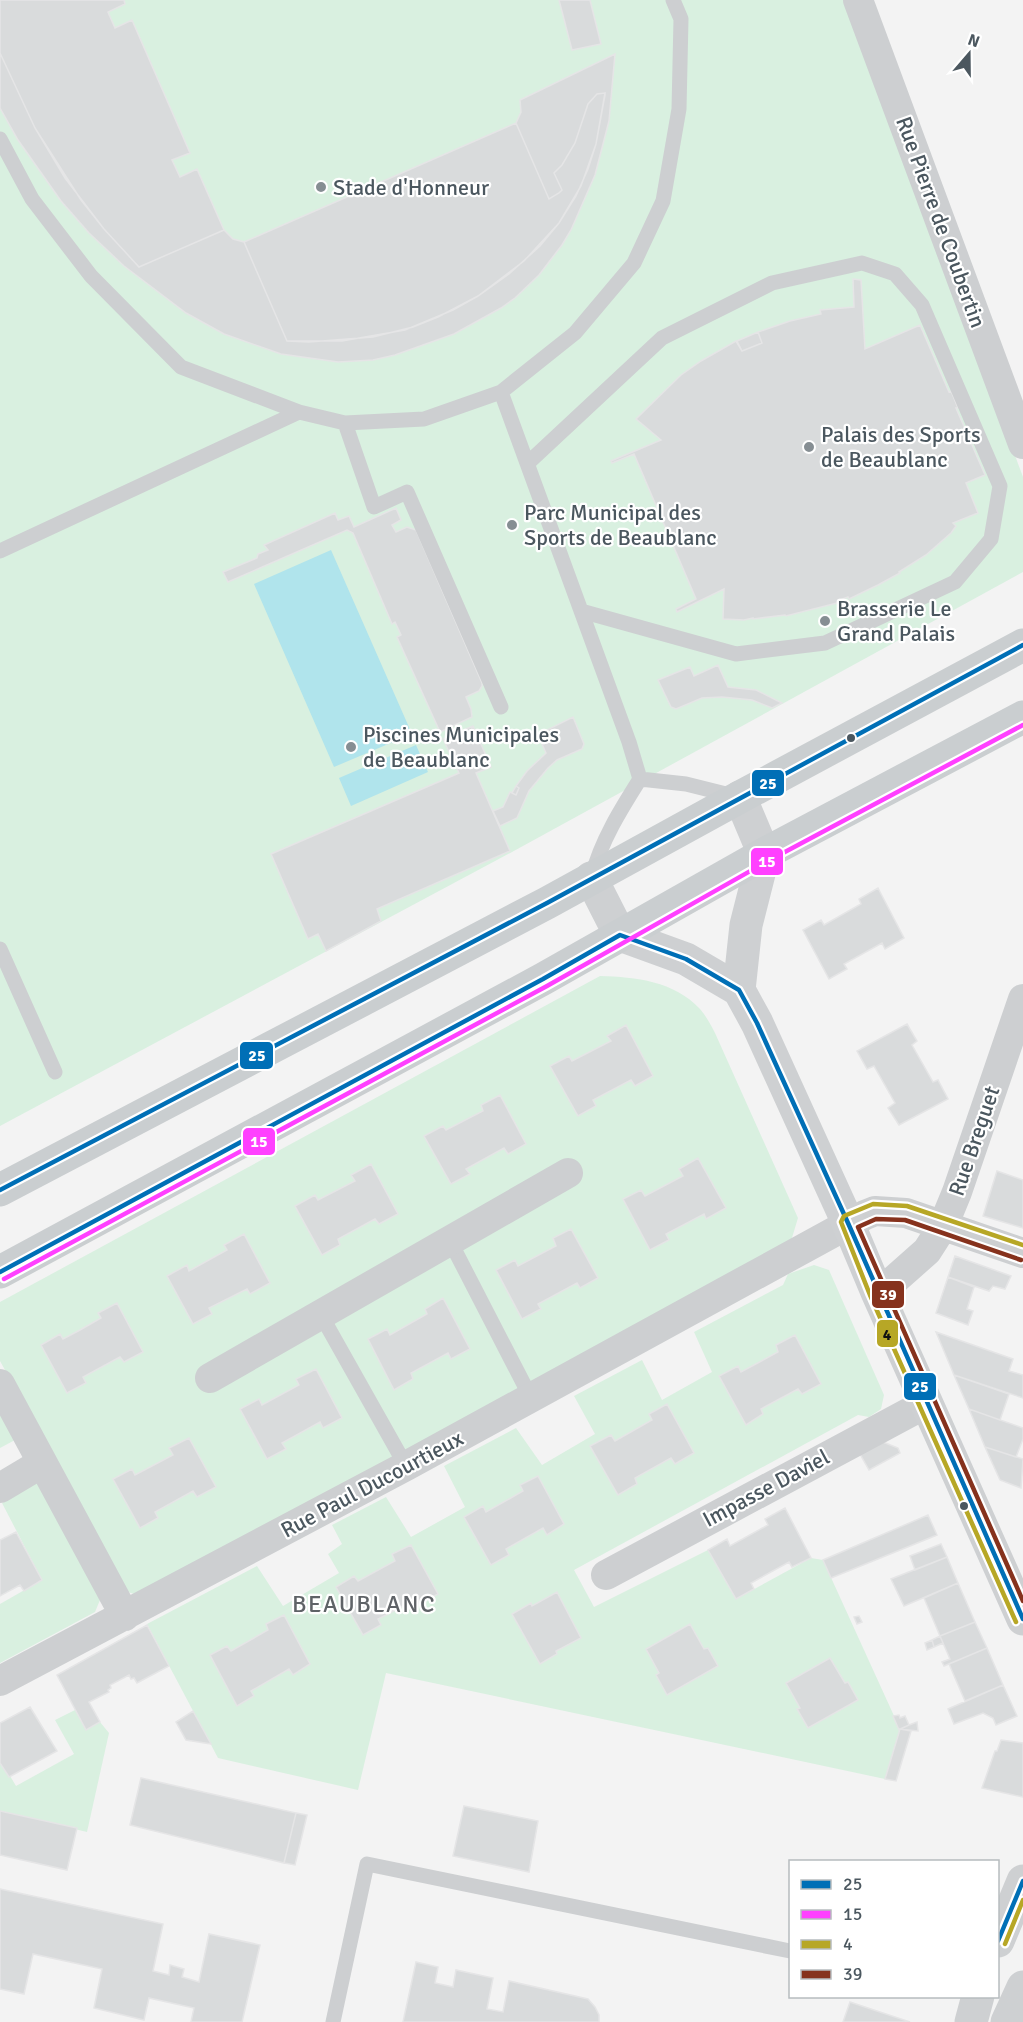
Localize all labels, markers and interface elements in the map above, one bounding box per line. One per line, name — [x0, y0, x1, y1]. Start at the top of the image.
north arrow — [939, 24, 999, 84]
text: N — [965, 30, 982, 52]
street label: Rue Pierre de Coubertin — [890, 113, 992, 331]
place label: Stade d'Honneur — [333, 174, 489, 201]
marker: Stade d'Honneur — [314, 180, 328, 194]
place label: Palais des Sports de Beaublanc — [821, 421, 981, 473]
marker: Palais des Sports de Beaublanc — [802, 440, 816, 454]
place label: Parc Municipal des Sports de Beaublanc — [524, 499, 717, 551]
marker: Parc Municipal des Sports de Beaublanc — [505, 518, 519, 532]
place label: Brasserie Le Grand Palais — [837, 595, 955, 647]
marker: Brasserie Le Grand Palais — [818, 614, 832, 628]
place label: Piscines Municipales de Beaublanc — [363, 721, 559, 773]
unlabelled marker — [845, 732, 857, 744]
marker: Piscines Municipales de Beaublanc — [344, 740, 358, 754]
line badge: 25 — [751, 769, 785, 797]
text: 25 — [759, 774, 777, 794]
line badge: 15 — [750, 847, 784, 876]
text: 15 — [758, 852, 776, 872]
line badge: 25 — [239, 1041, 274, 1070]
text: 25 — [248, 1046, 266, 1066]
street label: Rue Breguet — [943, 1082, 1006, 1200]
line badge: 15 — [242, 1127, 276, 1156]
text: 15 — [250, 1132, 268, 1152]
line badge: 39 — [871, 1280, 905, 1309]
text: 39 — [879, 1285, 897, 1305]
line badge: 4 — [876, 1319, 899, 1348]
text: 4 — [883, 1325, 892, 1345]
line badge: 25 — [903, 1372, 937, 1401]
text: 25 — [911, 1377, 929, 1397]
street label: Rue Paul Ducourtieux — [276, 1425, 468, 1543]
street label: Impasse Daviel — [698, 1443, 834, 1533]
unlabelled marker — [958, 1500, 970, 1512]
district label: BEAUBLANC — [292, 1589, 436, 1619]
legend — [789, 1860, 999, 1998]
text: 25 — [843, 1873, 862, 1895]
text: 15 — [843, 1903, 862, 1925]
text: 4 — [843, 1933, 853, 1955]
text: 39 — [843, 1963, 862, 1985]

